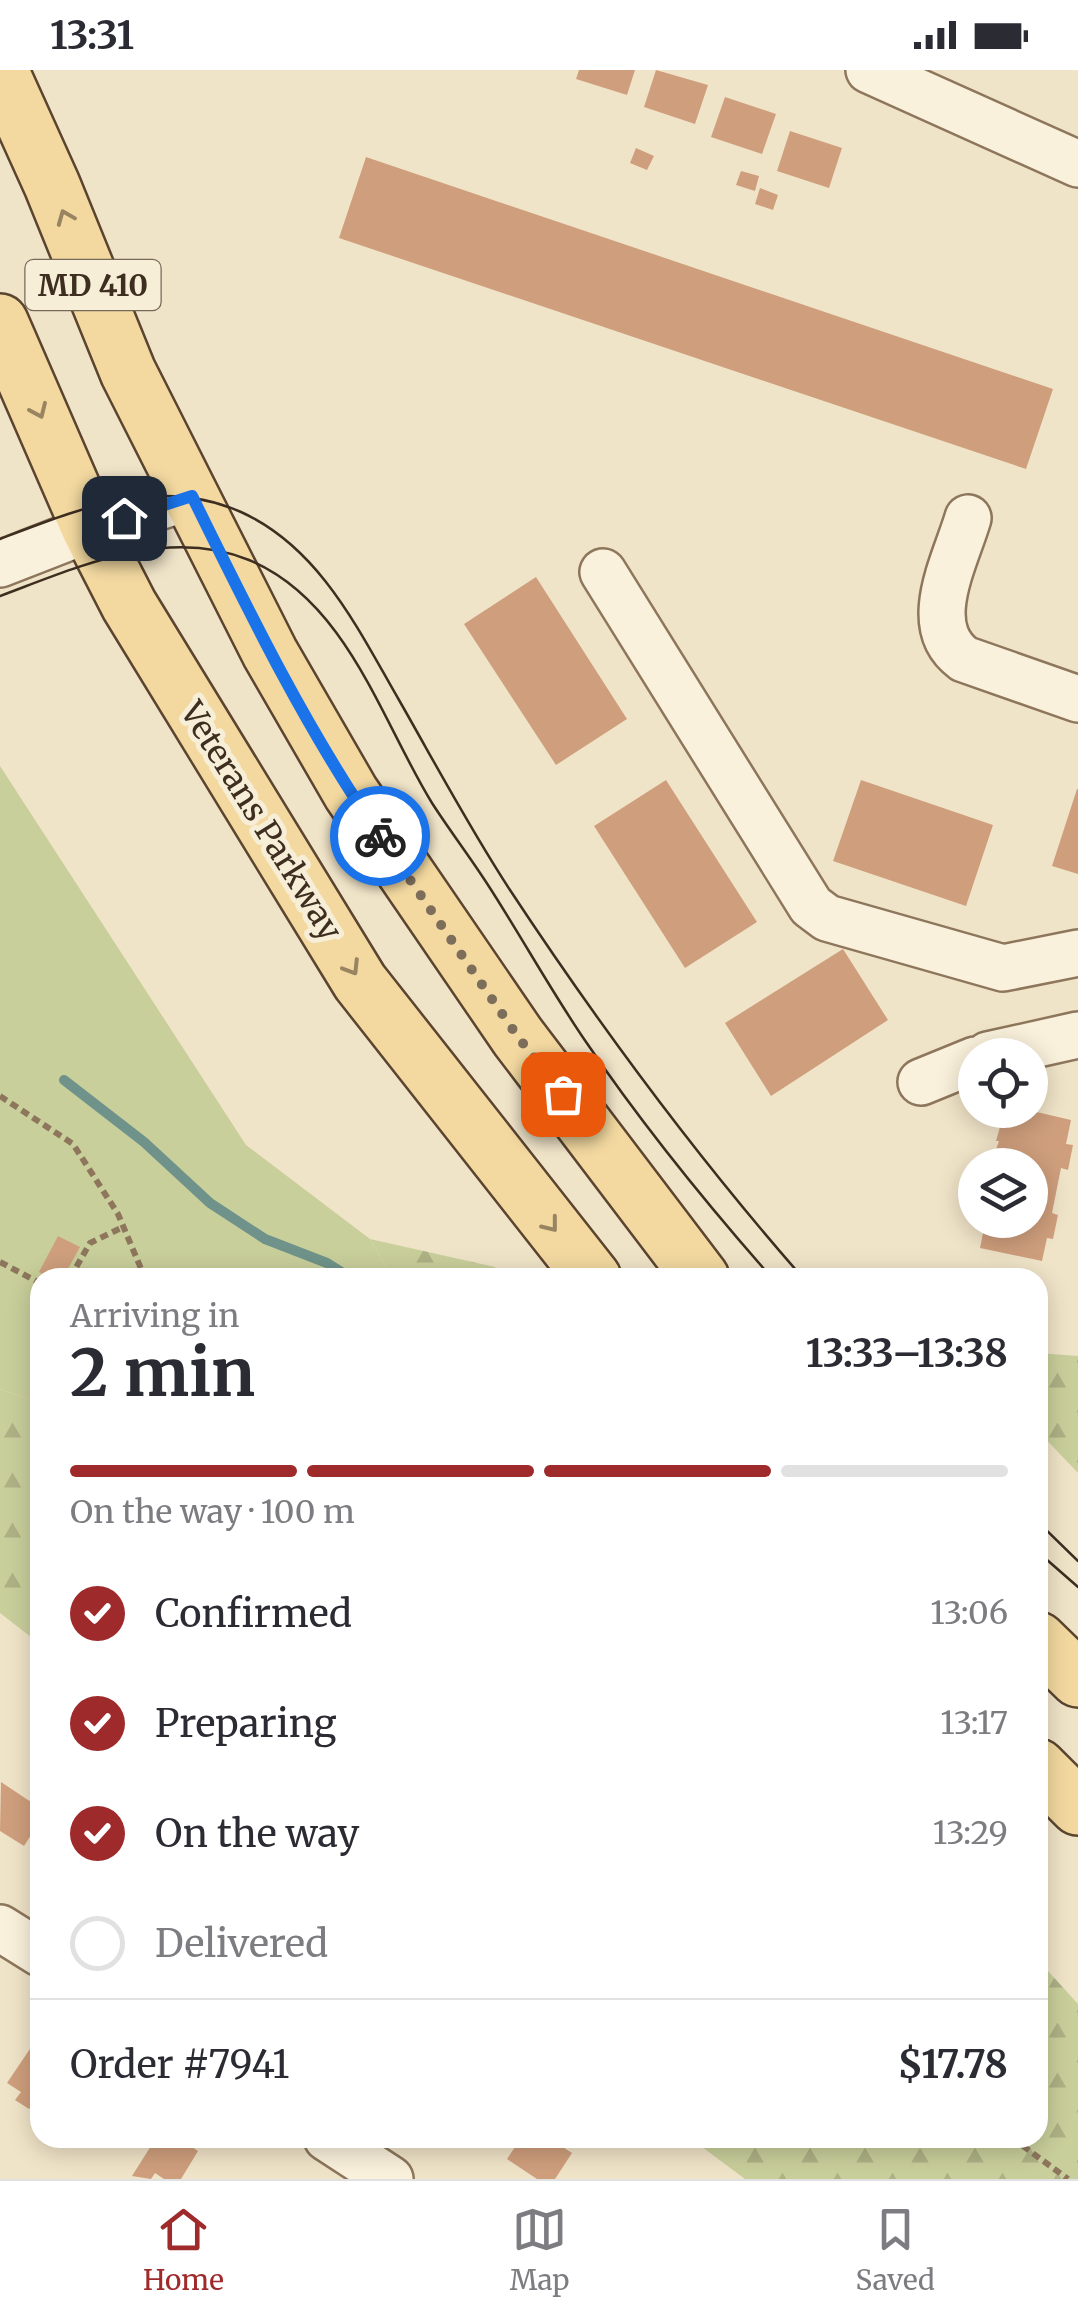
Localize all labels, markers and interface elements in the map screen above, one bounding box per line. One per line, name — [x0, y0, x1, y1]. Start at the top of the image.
text: 13:31 — [50, 12, 134, 59]
one-way arrow — [56, 209, 76, 226]
road number: MD 410 — [26, 260, 160, 310]
one-way arrow — [26, 401, 46, 419]
pin — [82, 476, 167, 561]
icon: home — [97, 491, 152, 546]
street label: Veterans Parkway — [171, 693, 351, 948]
courier — [330, 786, 430, 886]
icon: bike — [353, 809, 408, 864]
one-way arrow — [339, 957, 358, 975]
map controls — [958, 1038, 1048, 1238]
button: locate — [958, 1038, 1048, 1128]
pin — [521, 1052, 606, 1137]
icon: bag — [536, 1067, 591, 1122]
button: layers — [958, 1148, 1048, 1238]
one-way arrow — [539, 1213, 557, 1231]
text: Arriving in — [70, 1296, 239, 1336]
text: 13:33–13:38 — [806, 1330, 1008, 1377]
text: 2 min — [70, 1332, 255, 1414]
text: On the way · 100 m — [70, 1492, 355, 1532]
icon: check — [70, 1586, 125, 1641]
text: Confirmed — [155, 1590, 352, 1637]
text: 13:06 — [930, 1593, 1008, 1633]
icon: check — [70, 1696, 125, 1751]
text: Preparing — [155, 1700, 337, 1747]
text: 13:17 — [940, 1703, 1008, 1743]
icon: check — [70, 1806, 125, 1861]
text: On the way — [155, 1810, 359, 1857]
text: 13:29 — [933, 1813, 1008, 1853]
text: Delivered — [155, 1920, 328, 1967]
text: Order #7941 — [70, 2041, 289, 2088]
text: $17.78 — [897, 2041, 1008, 2088]
tab: Home — [143, 2202, 224, 2298]
tab: Map — [510, 2202, 570, 2298]
tab: Saved — [856, 2202, 935, 2298]

